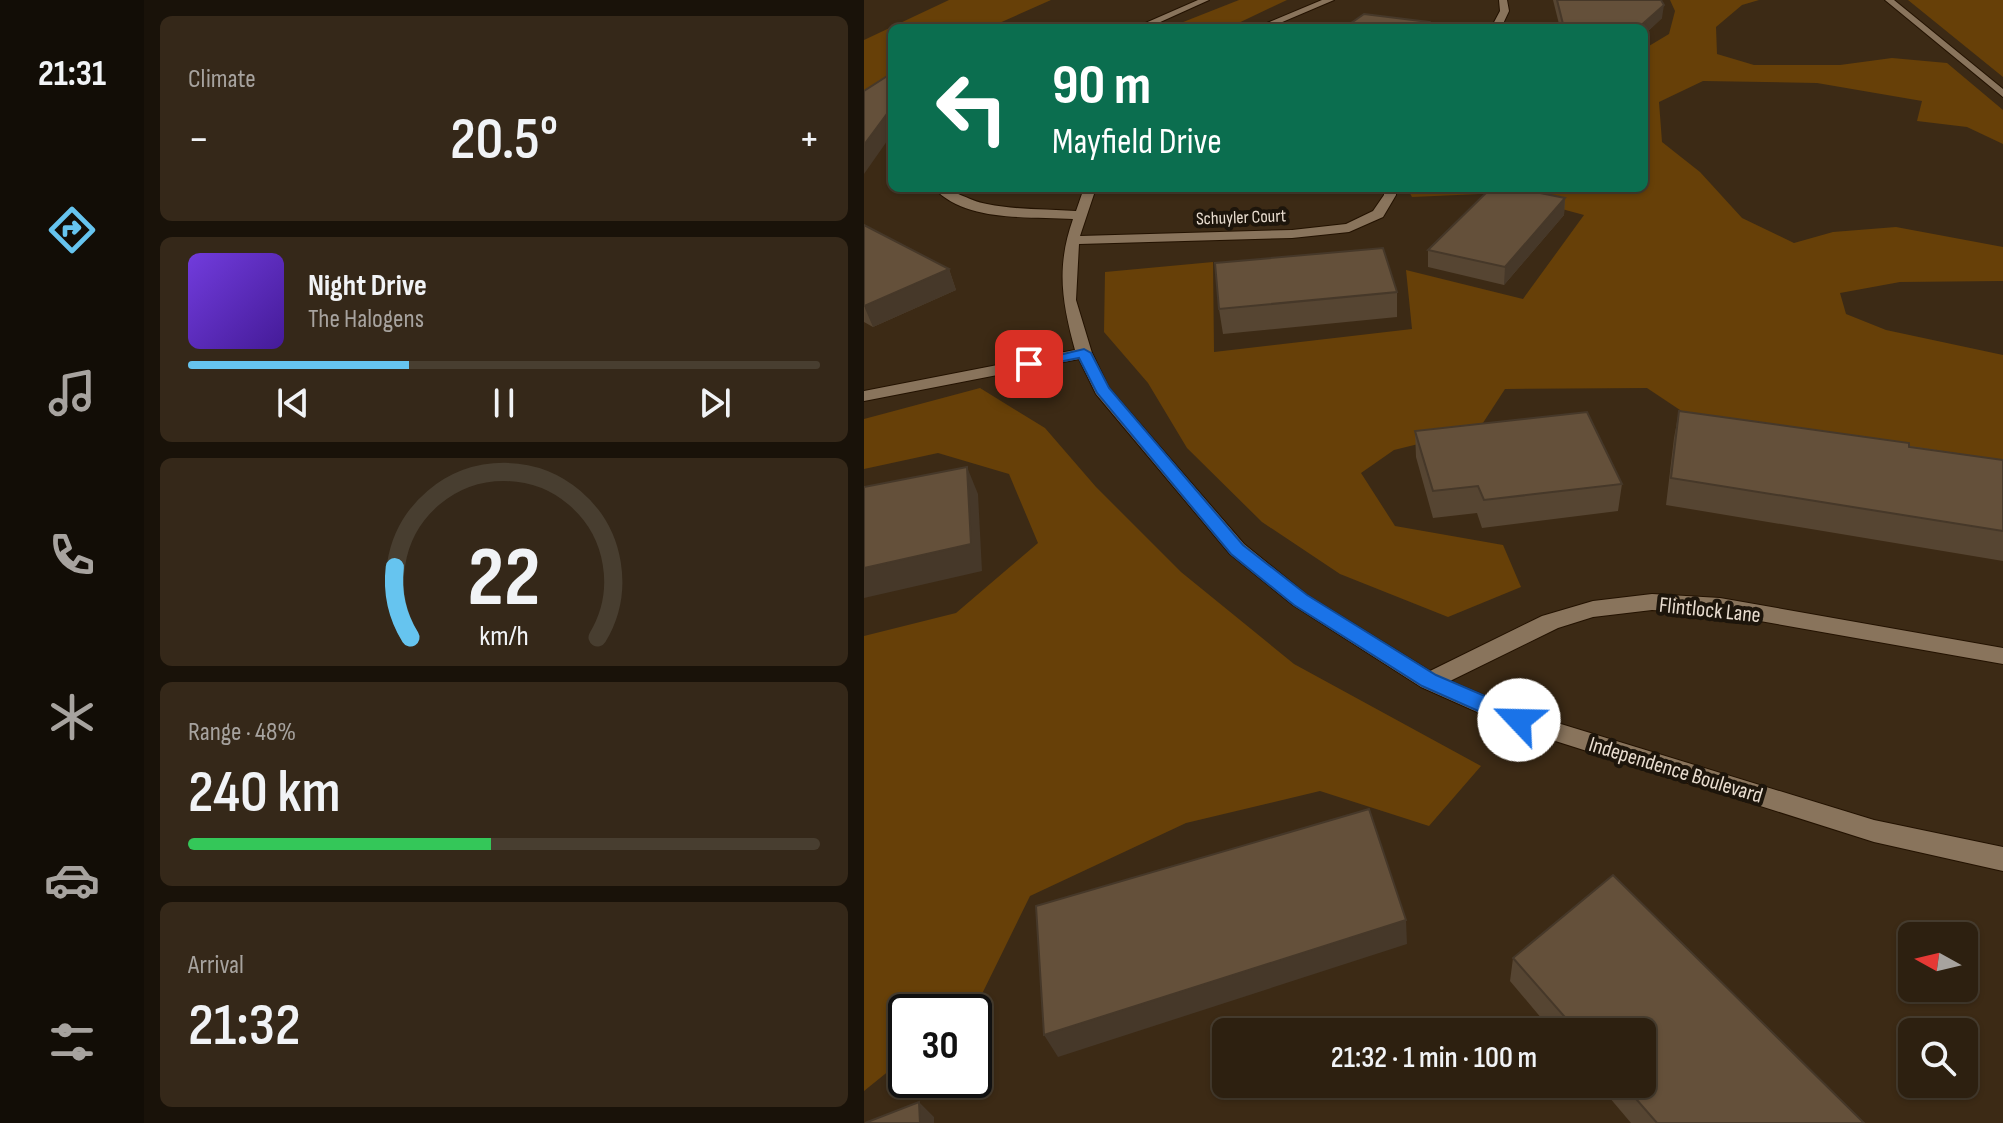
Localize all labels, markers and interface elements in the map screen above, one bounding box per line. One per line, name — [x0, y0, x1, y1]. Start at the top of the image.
text: 21:31 — [38, 53, 106, 96]
text: 90 m — [1052, 53, 1151, 120]
icon: left — [920, 56, 1024, 160]
text: Climate — [188, 64, 256, 95]
text: 20.5° — [450, 104, 558, 176]
text: − — [188, 113, 210, 166]
text: + — [798, 113, 820, 166]
text: Mayfield Drive — [1052, 121, 1222, 164]
icon: directions — [44, 202, 100, 258]
street label: Schuyler Court — [1196, 205, 1287, 230]
text: Night Drive — [308, 268, 427, 304]
text: The Halogens — [308, 304, 424, 335]
pin — [995, 330, 1063, 398]
icon: arrive — [1007, 342, 1051, 386]
icon: music — [44, 365, 100, 421]
icon: previous — [271, 381, 315, 425]
icon: pause — [482, 381, 526, 425]
icon: next — [693, 381, 737, 425]
icon: phone — [44, 527, 100, 583]
text: 22 — [468, 528, 540, 628]
street label: Flintlock Lane — [1658, 592, 1762, 629]
text: km/h — [479, 619, 529, 654]
position arrow — [1477, 678, 1561, 762]
icon: climate — [44, 689, 100, 745]
text: Range · 48% — [188, 717, 296, 748]
street label: Independence Boulevard — [1585, 731, 1766, 810]
text: 240 km — [188, 757, 341, 829]
icon: car — [44, 852, 100, 908]
north arrow — [1898, 922, 1978, 1002]
map controls — [1898, 922, 1978, 1098]
text: Arrival — [188, 950, 244, 981]
text: 21:32 — [188, 990, 301, 1062]
speed limit sign: 30 — [888, 994, 992, 1098]
icon: filters — [44, 1014, 100, 1070]
button: search — [1898, 1018, 1978, 1098]
text: 21:32 · 1 min · 100 m — [1331, 1040, 1537, 1076]

